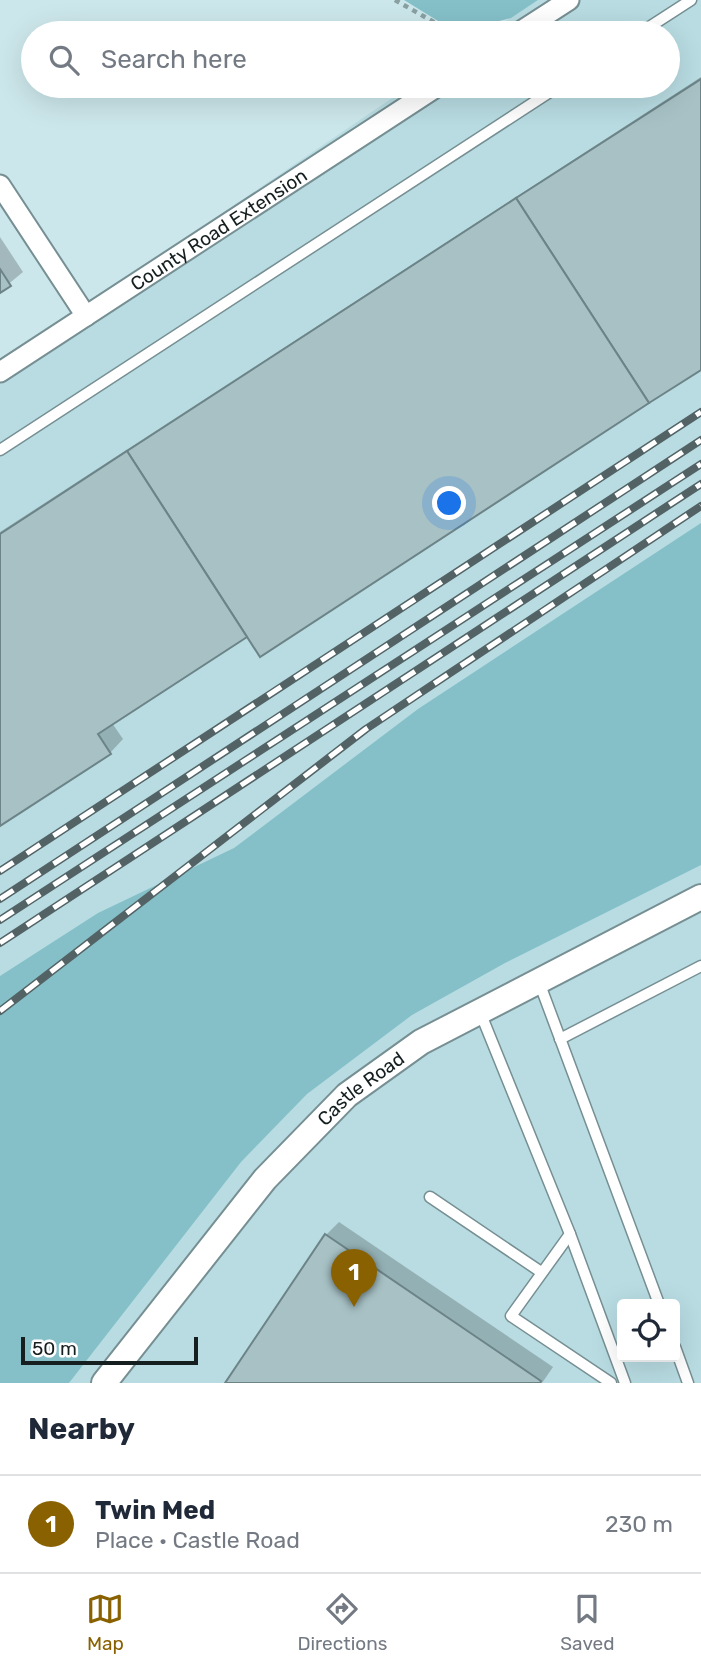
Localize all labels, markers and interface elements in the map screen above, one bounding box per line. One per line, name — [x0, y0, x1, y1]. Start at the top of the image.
search box — [21, 21, 680, 98]
icon: search — [45, 41, 83, 79]
text: Search here — [101, 44, 247, 75]
street label: County Road Extension — [126, 163, 311, 295]
your location — [432, 486, 466, 520]
street label: Castle Road — [312, 1046, 408, 1130]
pin: 1 — [331, 1249, 377, 1307]
map controls — [617, 1299, 680, 1362]
button: locate — [617, 1299, 680, 1362]
scale bar — [21, 1334, 198, 1366]
text: 50 m — [32, 1337, 77, 1360]
text: Nearby — [28, 1411, 135, 1447]
text: Twin Med — [95, 1495, 215, 1526]
text: 1 — [45, 1510, 57, 1538]
text: 230 m — [605, 1510, 673, 1538]
text: Place · Castle Road — [95, 1526, 300, 1554]
tab: Map — [86, 1590, 124, 1655]
tab: Directions — [297, 1590, 387, 1655]
tab: Saved — [560, 1590, 615, 1655]

